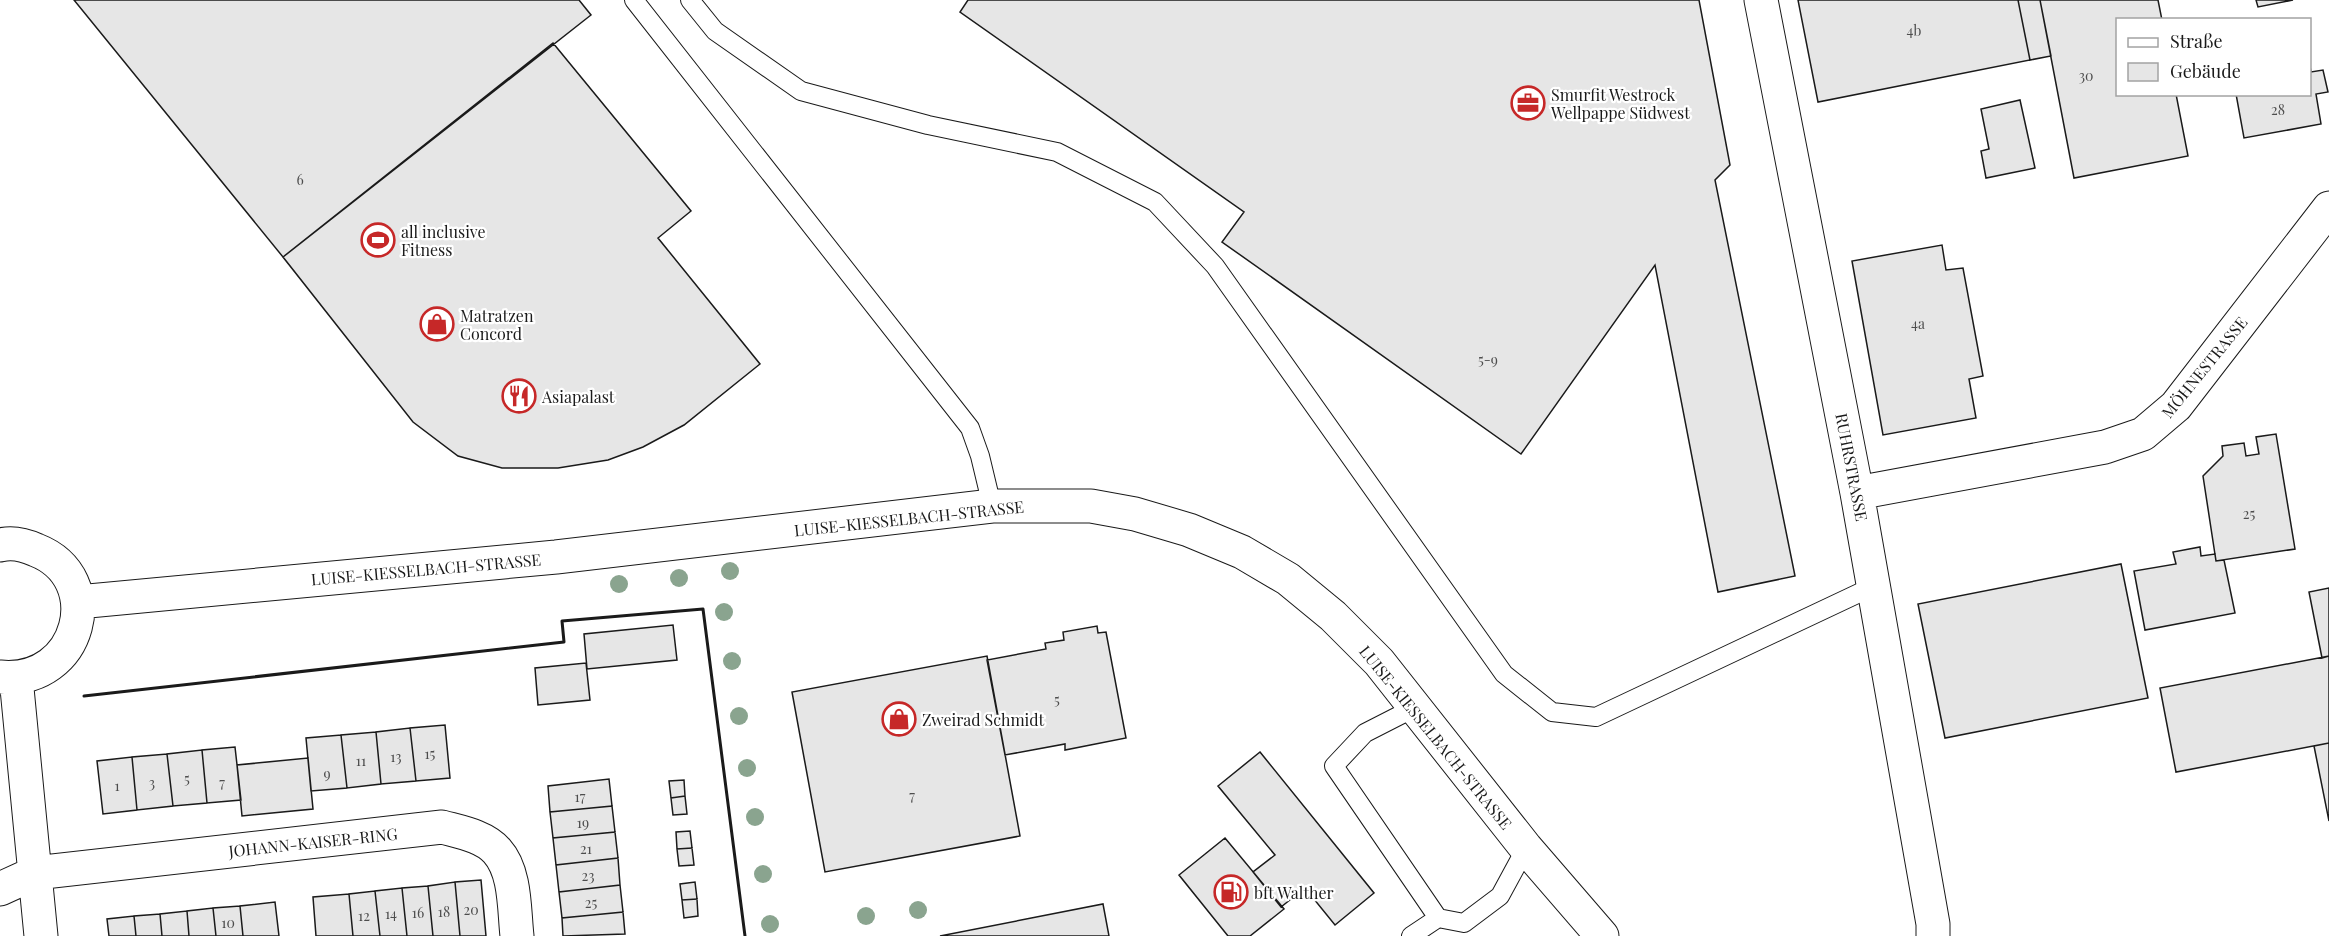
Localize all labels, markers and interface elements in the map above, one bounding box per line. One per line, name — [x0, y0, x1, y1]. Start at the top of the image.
legend — [2116, 18, 2311, 96]
house number: 4b — [1907, 21, 1922, 40]
text: Straße — [2170, 29, 2223, 53]
text: Gebäude — [2170, 59, 2241, 83]
house number: 30 — [2079, 66, 2093, 85]
place label: Smurfit Westrock Wellpappe Südwest — [1550, 84, 1690, 123]
office icon: Smurfit Westrock Wellpappe Südwest — [1510, 85, 1546, 121]
house number: 28 — [2271, 100, 2285, 119]
house number: 6 — [296, 170, 304, 189]
place label: all inclusive Fitness — [401, 221, 486, 260]
sports icon: all inclusive Fitness — [360, 222, 396, 258]
place label: Matratzen Concord — [460, 305, 534, 344]
shop icon: Matratzen Concord — [419, 306, 455, 342]
street label: MÖHNESTRASSE — [2157, 312, 2251, 422]
house number: 4a — [1911, 314, 1925, 333]
house number: 5-9 — [1478, 350, 1498, 369]
restaurant icon: Asiapalast — [501, 378, 537, 414]
place label: Asiapalast — [541, 386, 615, 407]
street label: RUHRSTRASSE — [1831, 411, 1873, 523]
street label: LUISE-KIESSELBACH-STRASSE — [793, 495, 1025, 541]
house number: 25 — [2243, 504, 2255, 523]
street label: LUISE-KIESSELBACH-STRASSE — [310, 548, 542, 590]
street label: LUISE-KIESSELBACH-STRASSE — [1355, 641, 1517, 833]
house number: 5 — [1054, 690, 1060, 709]
shop icon: Zweirad Schmidt — [881, 701, 917, 737]
place label: Zweirad Schmidt — [922, 709, 1045, 730]
house number: 15 — [425, 744, 436, 763]
house number: 13 — [390, 747, 402, 766]
house number: 11 — [356, 751, 366, 770]
house number: 9 — [323, 764, 331, 783]
house number: 5 — [184, 769, 190, 788]
house number: 3 — [149, 773, 155, 792]
house number: 7 — [219, 773, 225, 792]
house number: 1 — [114, 776, 120, 795]
house number: 7 — [909, 786, 915, 805]
house number: 17 — [575, 787, 586, 806]
house number: 19 — [577, 813, 589, 832]
street label: JOHANN-KAISER-RING — [227, 823, 398, 861]
house number: 21 — [580, 839, 592, 858]
house number: 23 — [581, 866, 595, 885]
fuel station icon: bft Walther — [1213, 874, 1249, 910]
place label: bft Walther — [1254, 882, 1334, 903]
house number: 25 — [585, 893, 597, 912]
house number: 20 — [463, 900, 479, 919]
house number: 18 — [438, 902, 450, 921]
house number: 16 — [412, 903, 424, 922]
house number: 14 — [385, 904, 397, 923]
house number: 12 — [358, 906, 370, 925]
house number: 10 — [221, 913, 235, 932]

